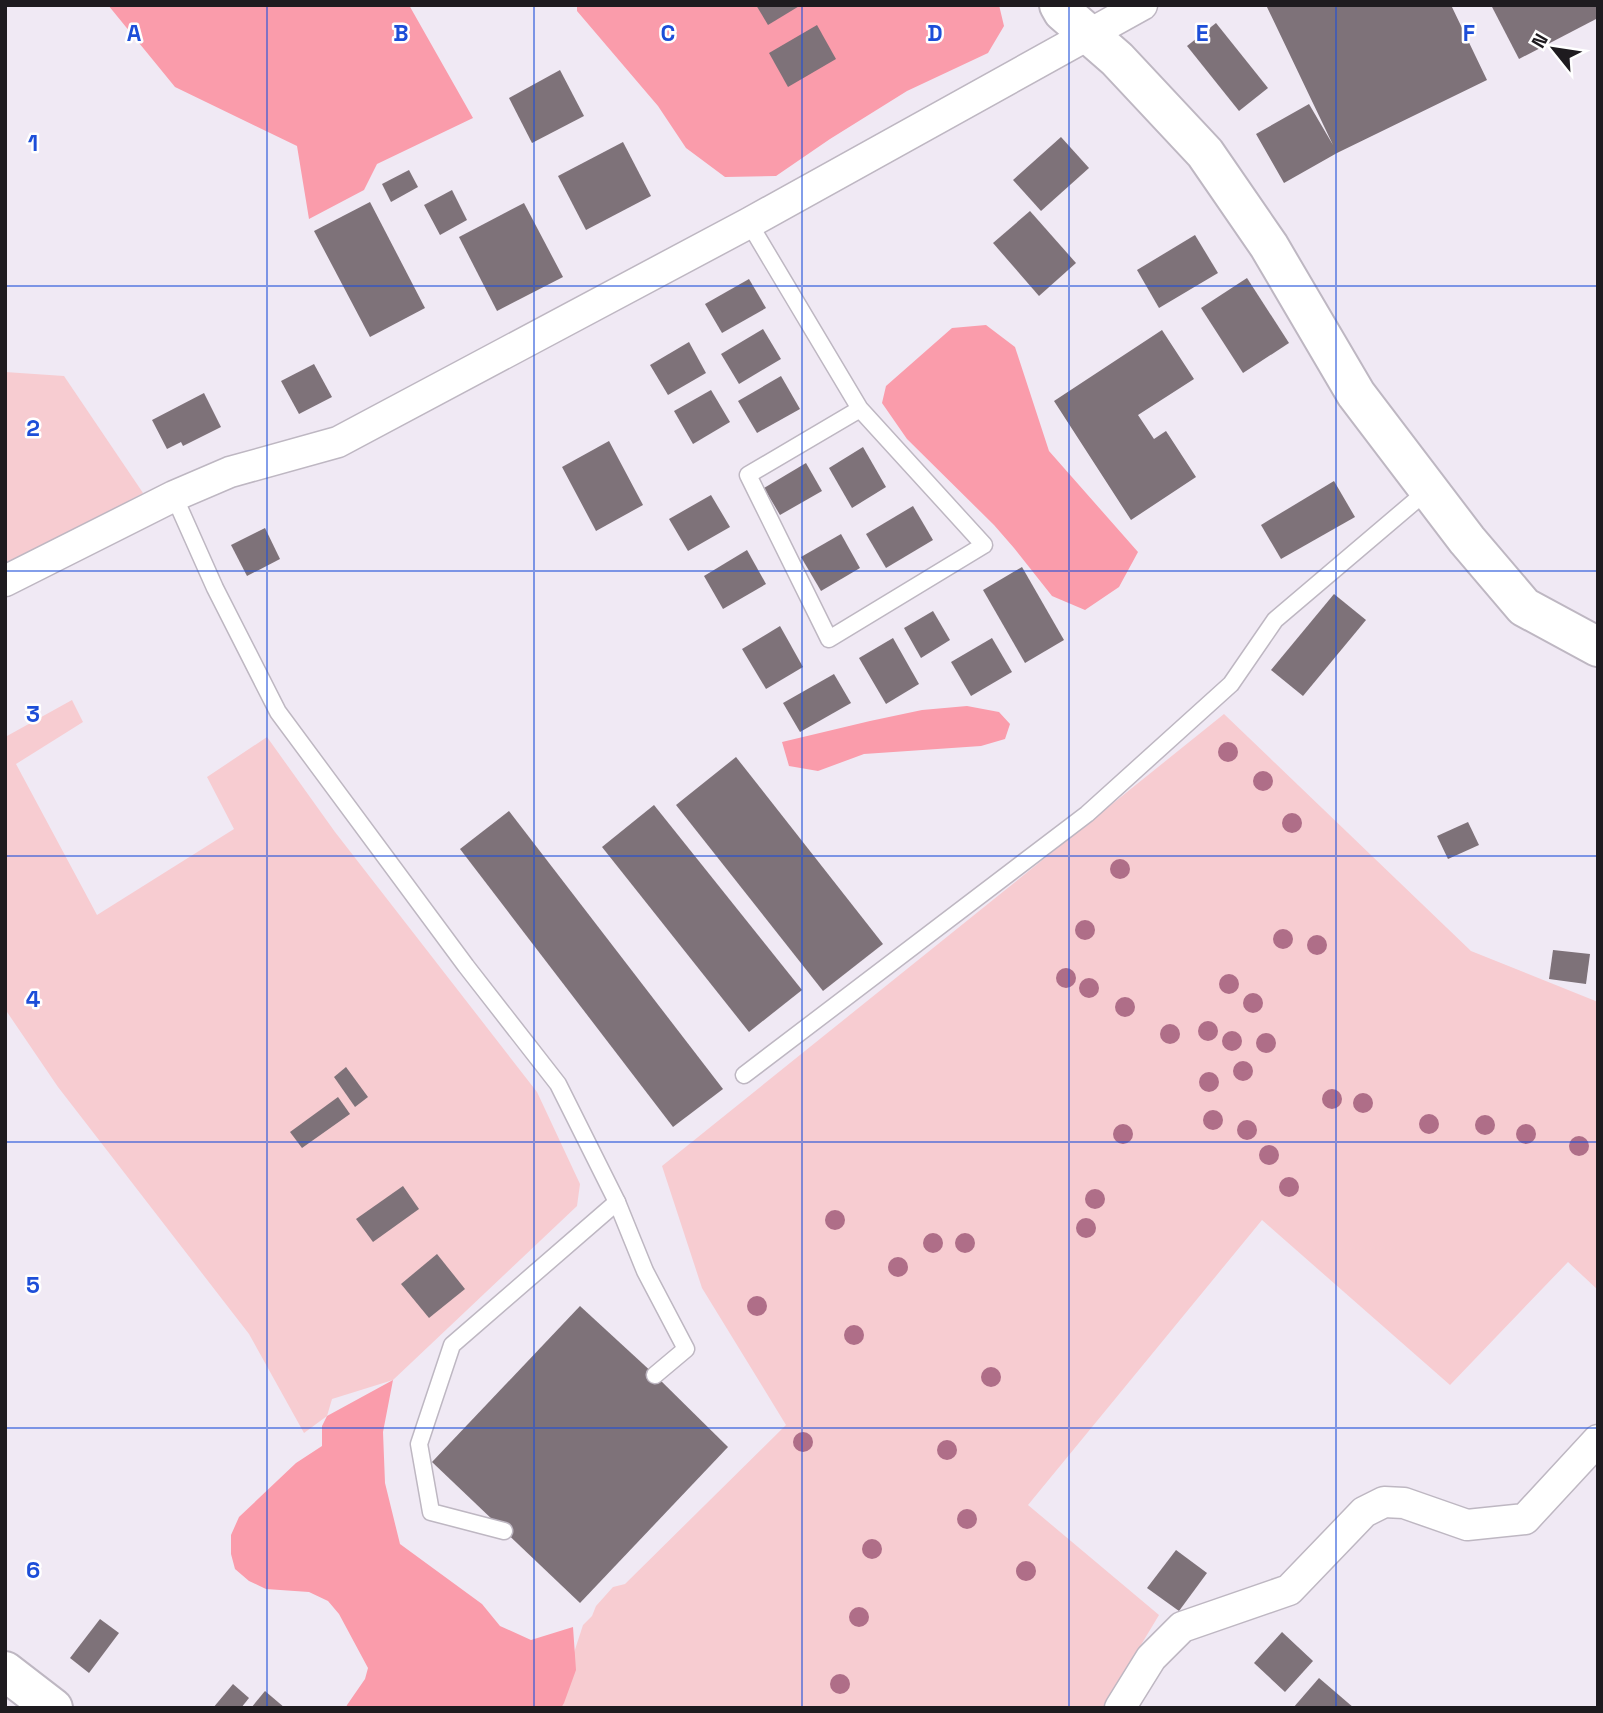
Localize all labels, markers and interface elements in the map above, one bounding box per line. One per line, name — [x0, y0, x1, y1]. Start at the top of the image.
north arrow — [1519, 14, 1589, 84]
text: A — [127, 18, 142, 48]
text: B — [393, 18, 409, 48]
text: C — [661, 18, 675, 48]
text: D — [927, 18, 943, 48]
text: E — [1196, 18, 1208, 48]
text: F — [1463, 18, 1475, 48]
text: N — [1526, 29, 1554, 53]
text: 1 — [28, 128, 38, 158]
text: 2 — [26, 413, 40, 443]
text: 3 — [26, 699, 40, 729]
text: 4 — [26, 984, 41, 1014]
text: 5 — [26, 1270, 40, 1300]
text: 6 — [26, 1555, 40, 1585]

